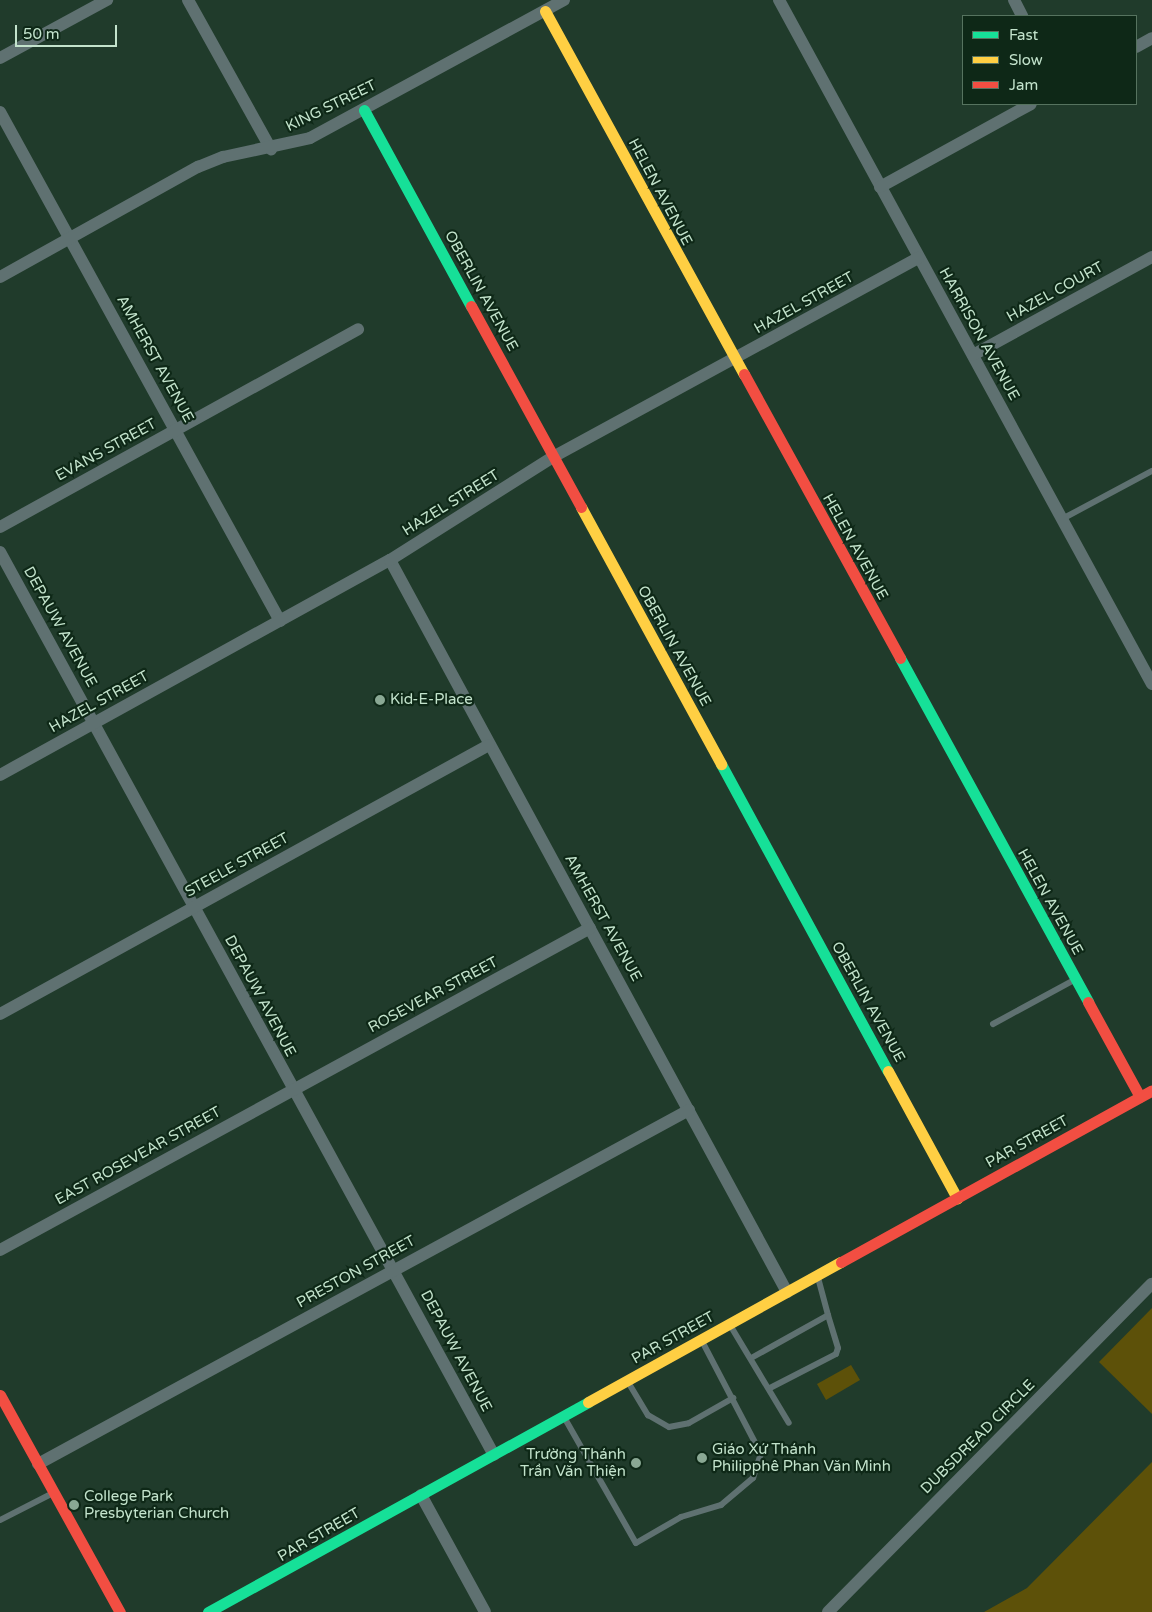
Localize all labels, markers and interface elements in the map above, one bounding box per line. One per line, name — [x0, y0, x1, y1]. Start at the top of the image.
scale bar — [18, 15, 120, 47]
legend — [962, 15, 1137, 105]
text: 50 m — [23, 25, 60, 43]
text: Fast — [1009, 26, 1038, 44]
text: Slow — [1009, 51, 1043, 69]
street label: KING STREET — [283, 76, 379, 136]
text: Jam — [1009, 76, 1038, 94]
street label: HELEN AVENUE — [624, 135, 696, 249]
street label: OBERLIN AVENUE — [440, 228, 522, 354]
street label: HAZEL COURT — [1004, 258, 1106, 326]
street label: HARRISON AVENUE — [935, 264, 1023, 404]
street label: HAZEL STREET — [751, 268, 857, 338]
street label: AMHERST AVENUE — [113, 292, 197, 426]
street label: EVANS STREET — [52, 415, 160, 485]
street label: HAZEL STREET — [399, 466, 503, 540]
street label: HELEN AVENUE — [818, 491, 892, 603]
street label: DEPAUW AVENUE — [19, 564, 101, 690]
street label: OBERLIN AVENUE — [633, 583, 715, 709]
street label: HAZEL STREET — [46, 667, 152, 737]
place label: Kid-E-Place — [390, 691, 473, 709]
marker: Kid-E-Place — [374, 694, 386, 706]
street label: STEELE STREET — [182, 829, 292, 901]
street label: HELEN AVENUE — [1013, 846, 1087, 958]
street label: AMHERST AVENUE — [561, 851, 645, 985]
street label: DEPAUW AVENUE — [220, 932, 300, 1060]
street label: OBERLIN AVENUE — [827, 939, 909, 1065]
street label: ROSEVEAR STREET — [365, 953, 501, 1037]
street label: EAST ROSEVEAR STREET — [52, 1103, 224, 1209]
street label: PAR STREET — [982, 1112, 1072, 1172]
street label: PRESTON STREET — [294, 1232, 418, 1312]
street label: DEPAUW AVENUE — [416, 1287, 496, 1415]
street label: PAR STREET — [628, 1308, 718, 1368]
street label: DUBSDREAD CIRCLE — [917, 1376, 1039, 1498]
place label: Giáo Xứ Thánh Philipphê Phan Văn Minh — [712, 1440, 891, 1475]
place label: Trường Thánh Trần Văn Thiện — [520, 1445, 626, 1480]
marker: Giáo Xứ Thánh Philipphê Phan Văn Minh — [696, 1452, 708, 1464]
marker: Trường Thánh Trần Văn Thiện — [630, 1457, 642, 1469]
place label: College Park Presbyterian Church — [84, 1487, 229, 1522]
marker: College Park Presbyterian Church — [68, 1499, 80, 1511]
street label: PAR STREET — [275, 1504, 363, 1566]

